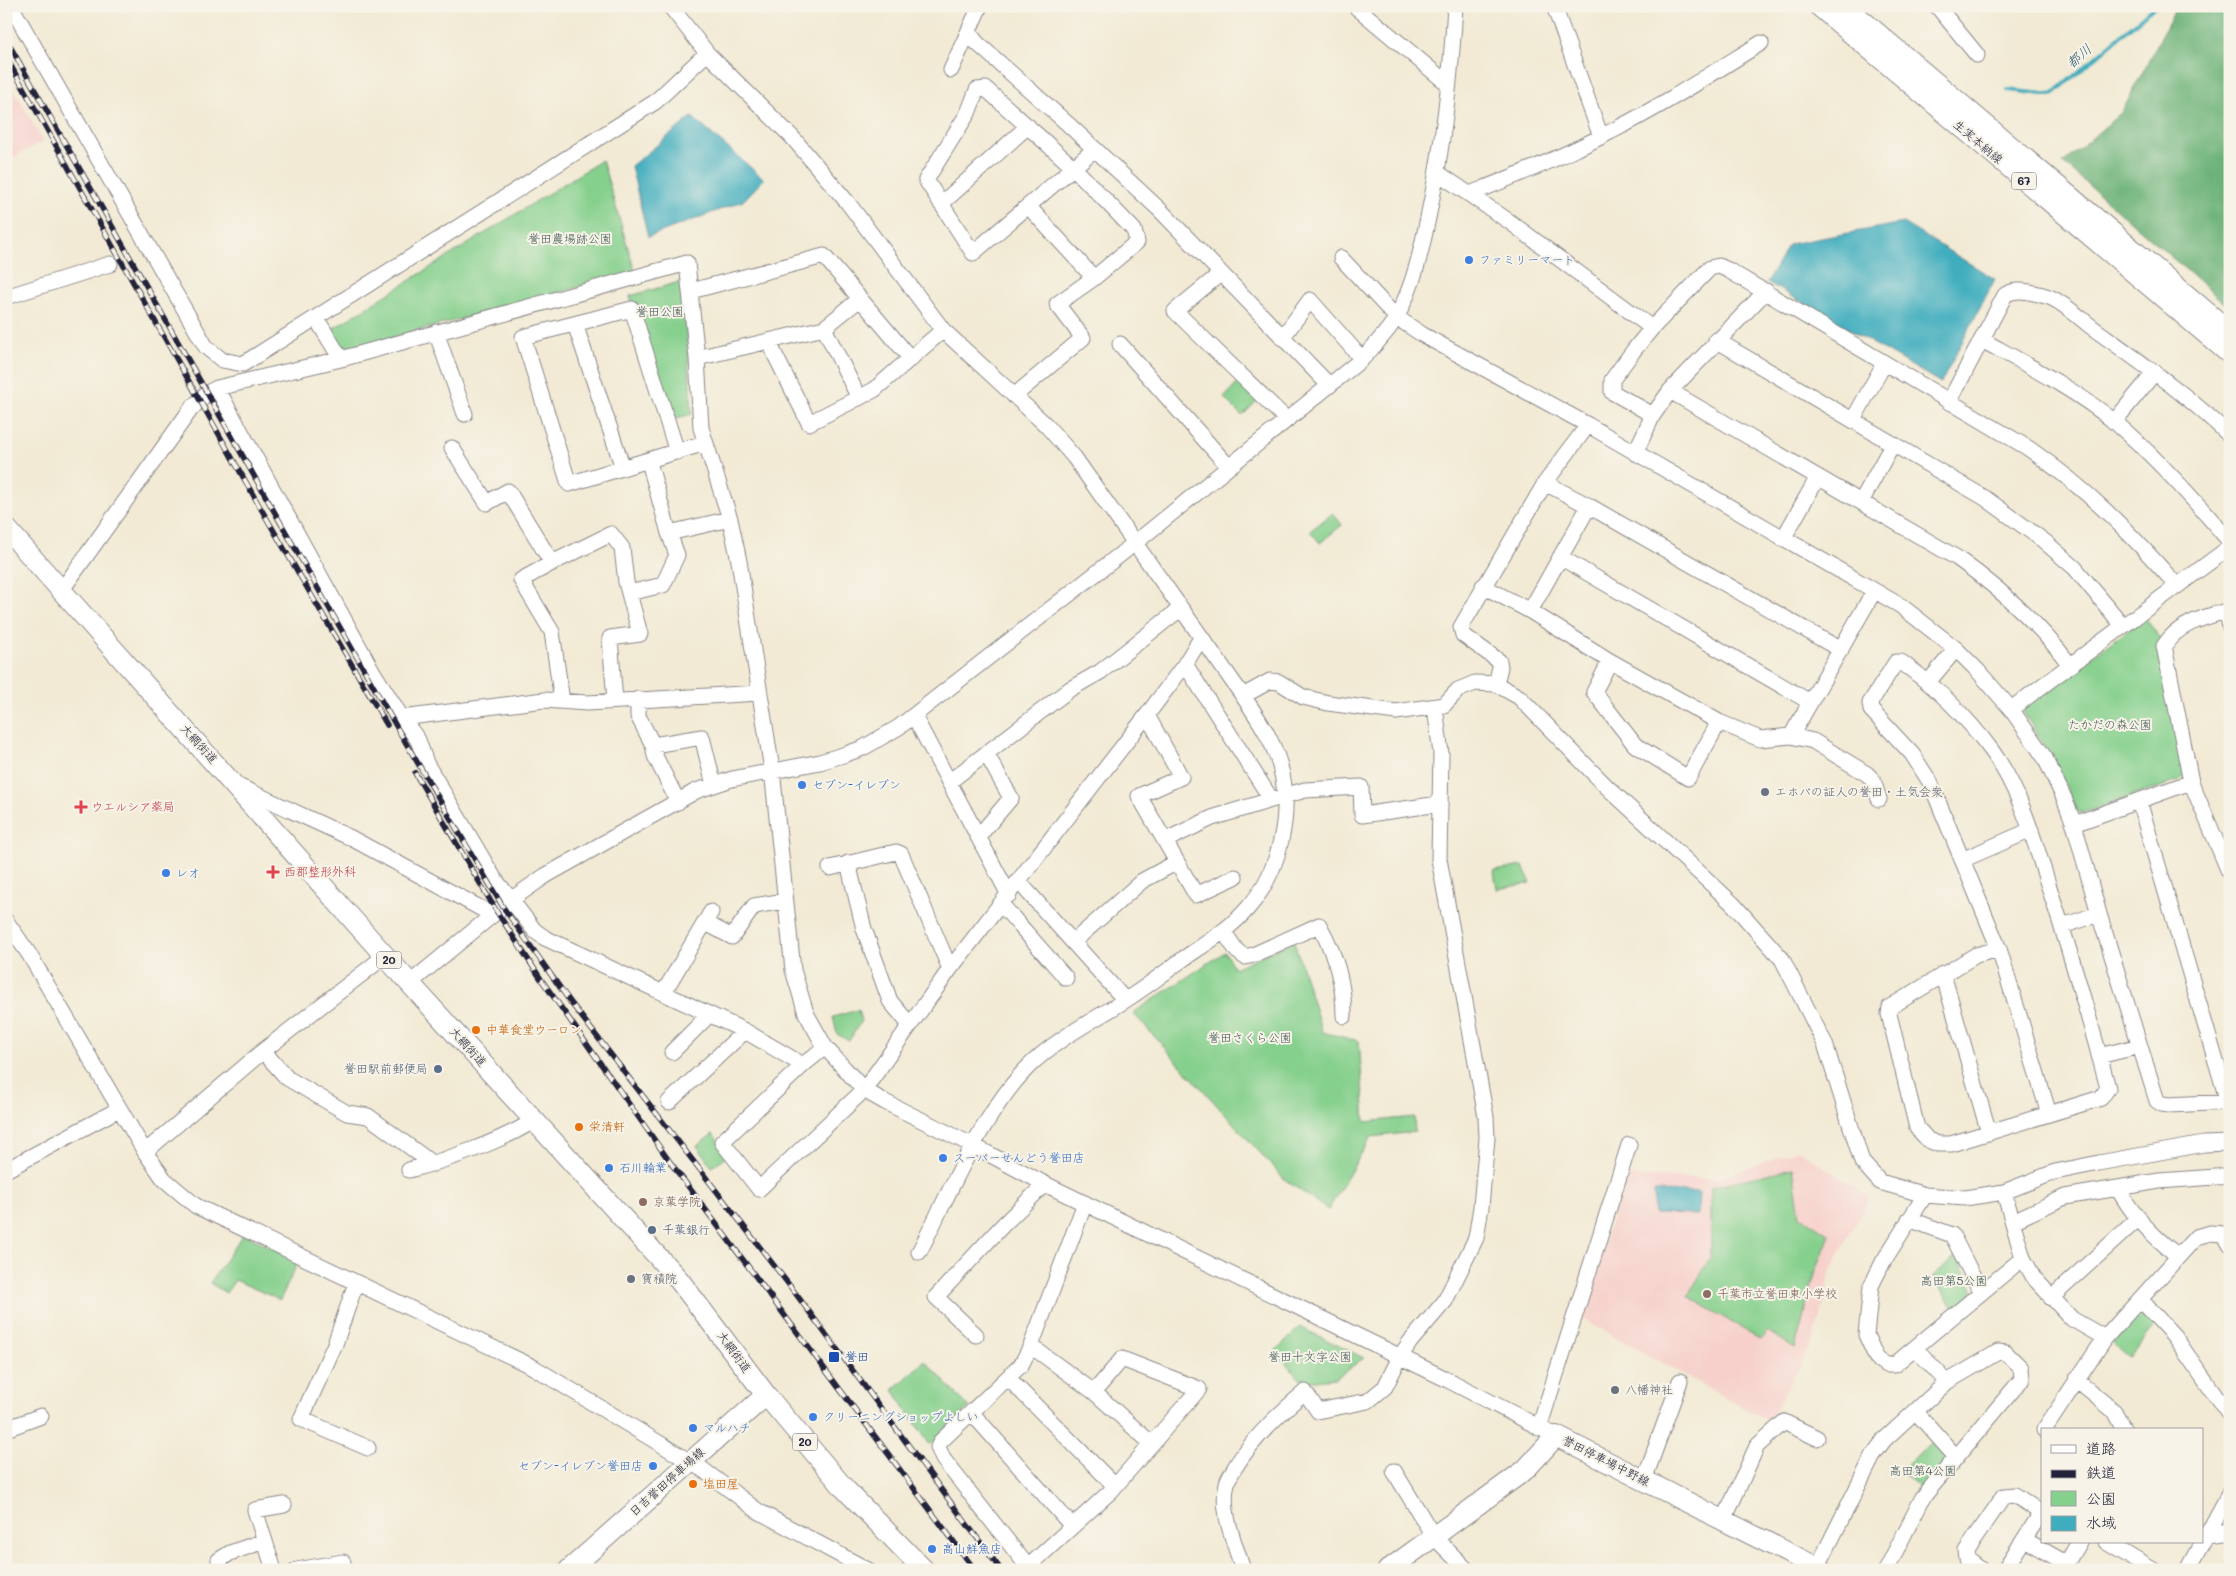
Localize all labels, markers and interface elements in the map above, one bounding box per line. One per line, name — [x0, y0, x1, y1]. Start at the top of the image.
water label: 都川 — [2062, 39, 2095, 72]
street label: 生実本納線 — [1951, 116, 2007, 167]
road number: 67 — [2012, 172, 2036, 190]
park label: 誉田農場跡公園 — [528, 230, 612, 246]
place label: ファミリーマート — [1479, 251, 1575, 267]
marker: ファミリーマート — [1463, 254, 1475, 266]
park label: 誉田公園 — [636, 303, 684, 319]
park label: たかだの森公園 — [2068, 716, 2152, 732]
street label: 大網街道 — [178, 720, 222, 767]
place label: セブン-イレブン — [812, 776, 901, 792]
marker: セブン-イレブン — [796, 779, 808, 791]
place label: エホバの証人の誉田・土気会衆 — [1775, 783, 1943, 799]
marker: エホバの証人の誉田・土気会衆 — [1759, 786, 1771, 798]
place label: ウエルシア薬局 — [91, 798, 175, 814]
marker: ウエルシア薬局 — [75, 801, 87, 813]
place label: 西郡整形外科 — [284, 863, 356, 879]
place label: レオ — [176, 864, 200, 880]
marker: 西郡整形外科 — [266, 865, 280, 879]
marker: レオ — [160, 867, 172, 879]
road number: 20 — [376, 952, 402, 968]
place label: 中華食堂ウーロン — [486, 1021, 582, 1037]
street label: 大網街道 — [447, 1023, 491, 1070]
marker: 中華食堂ウーロン — [470, 1024, 482, 1036]
park label: 誉田さくら公園 — [1208, 1029, 1292, 1045]
place label: 誉田駅前郵便局 — [344, 1060, 428, 1076]
marker: 誉田駅前郵便局 — [432, 1063, 444, 1075]
place label: 栄清軒 — [589, 1118, 625, 1134]
marker: 栄清軒 — [573, 1121, 585, 1133]
place label: スーパーせんどう誉田店 — [953, 1149, 1085, 1165]
marker: スーパーせんどう誉田店 — [937, 1152, 949, 1164]
place label: 石川輪業 — [619, 1159, 667, 1175]
marker: 石川輪業 — [603, 1162, 615, 1174]
place label: 京葉学院 — [653, 1193, 701, 1209]
marker: 京葉学院 — [637, 1196, 649, 1208]
place label: 千葉銀行 — [662, 1221, 710, 1237]
marker: 千葉銀行 — [646, 1224, 658, 1236]
place label: 寶積院 — [641, 1270, 677, 1286]
park label: 高田第5公園 — [1921, 1272, 1988, 1288]
marker: 寶積院 — [625, 1273, 637, 1285]
place label: 千葉市立誉田東小学校 — [1717, 1285, 1837, 1301]
marker: 千葉市立誉田東小学校 — [1701, 1288, 1713, 1300]
street label: 大網街道 — [714, 1327, 755, 1376]
place label: 誉田 — [845, 1348, 869, 1364]
park label: 誉田十文字公園 — [1268, 1348, 1352, 1364]
marker: 誉田 — [827, 1350, 841, 1364]
place label: 八幡神社 — [1625, 1381, 1673, 1397]
marker: 八幡神社 — [1609, 1384, 1621, 1396]
place label: クリーニングショップよしい — [823, 1408, 979, 1424]
marker: クリーニングショップよしい — [807, 1411, 819, 1423]
place label: マルハチ — [703, 1419, 751, 1435]
marker: マルハチ — [687, 1422, 699, 1434]
legend — [2041, 1428, 2204, 1544]
street label: 誉田停車場中野線 — [1560, 1431, 1653, 1489]
road number: 20 — [792, 1434, 818, 1450]
text: 道路 — [2086, 1438, 2116, 1458]
street label: 日吉誉田停車場線 — [625, 1443, 707, 1519]
place label: セブン-イレブン誉田店 — [518, 1457, 643, 1473]
marker: セブン-イレブン誉田店 — [647, 1460, 659, 1472]
park label: 高田第4公園 — [1889, 1462, 1957, 1478]
text: 鉄道 — [2086, 1462, 2116, 1482]
place label: 塩田屋 — [703, 1475, 739, 1491]
marker: 塩田屋 — [687, 1478, 699, 1490]
text: 公園 — [2086, 1488, 2116, 1508]
text: 水域 — [2086, 1512, 2116, 1532]
place label: 高山鮮魚店 — [942, 1540, 1002, 1556]
marker: 高山鮮魚店 — [926, 1543, 938, 1555]

